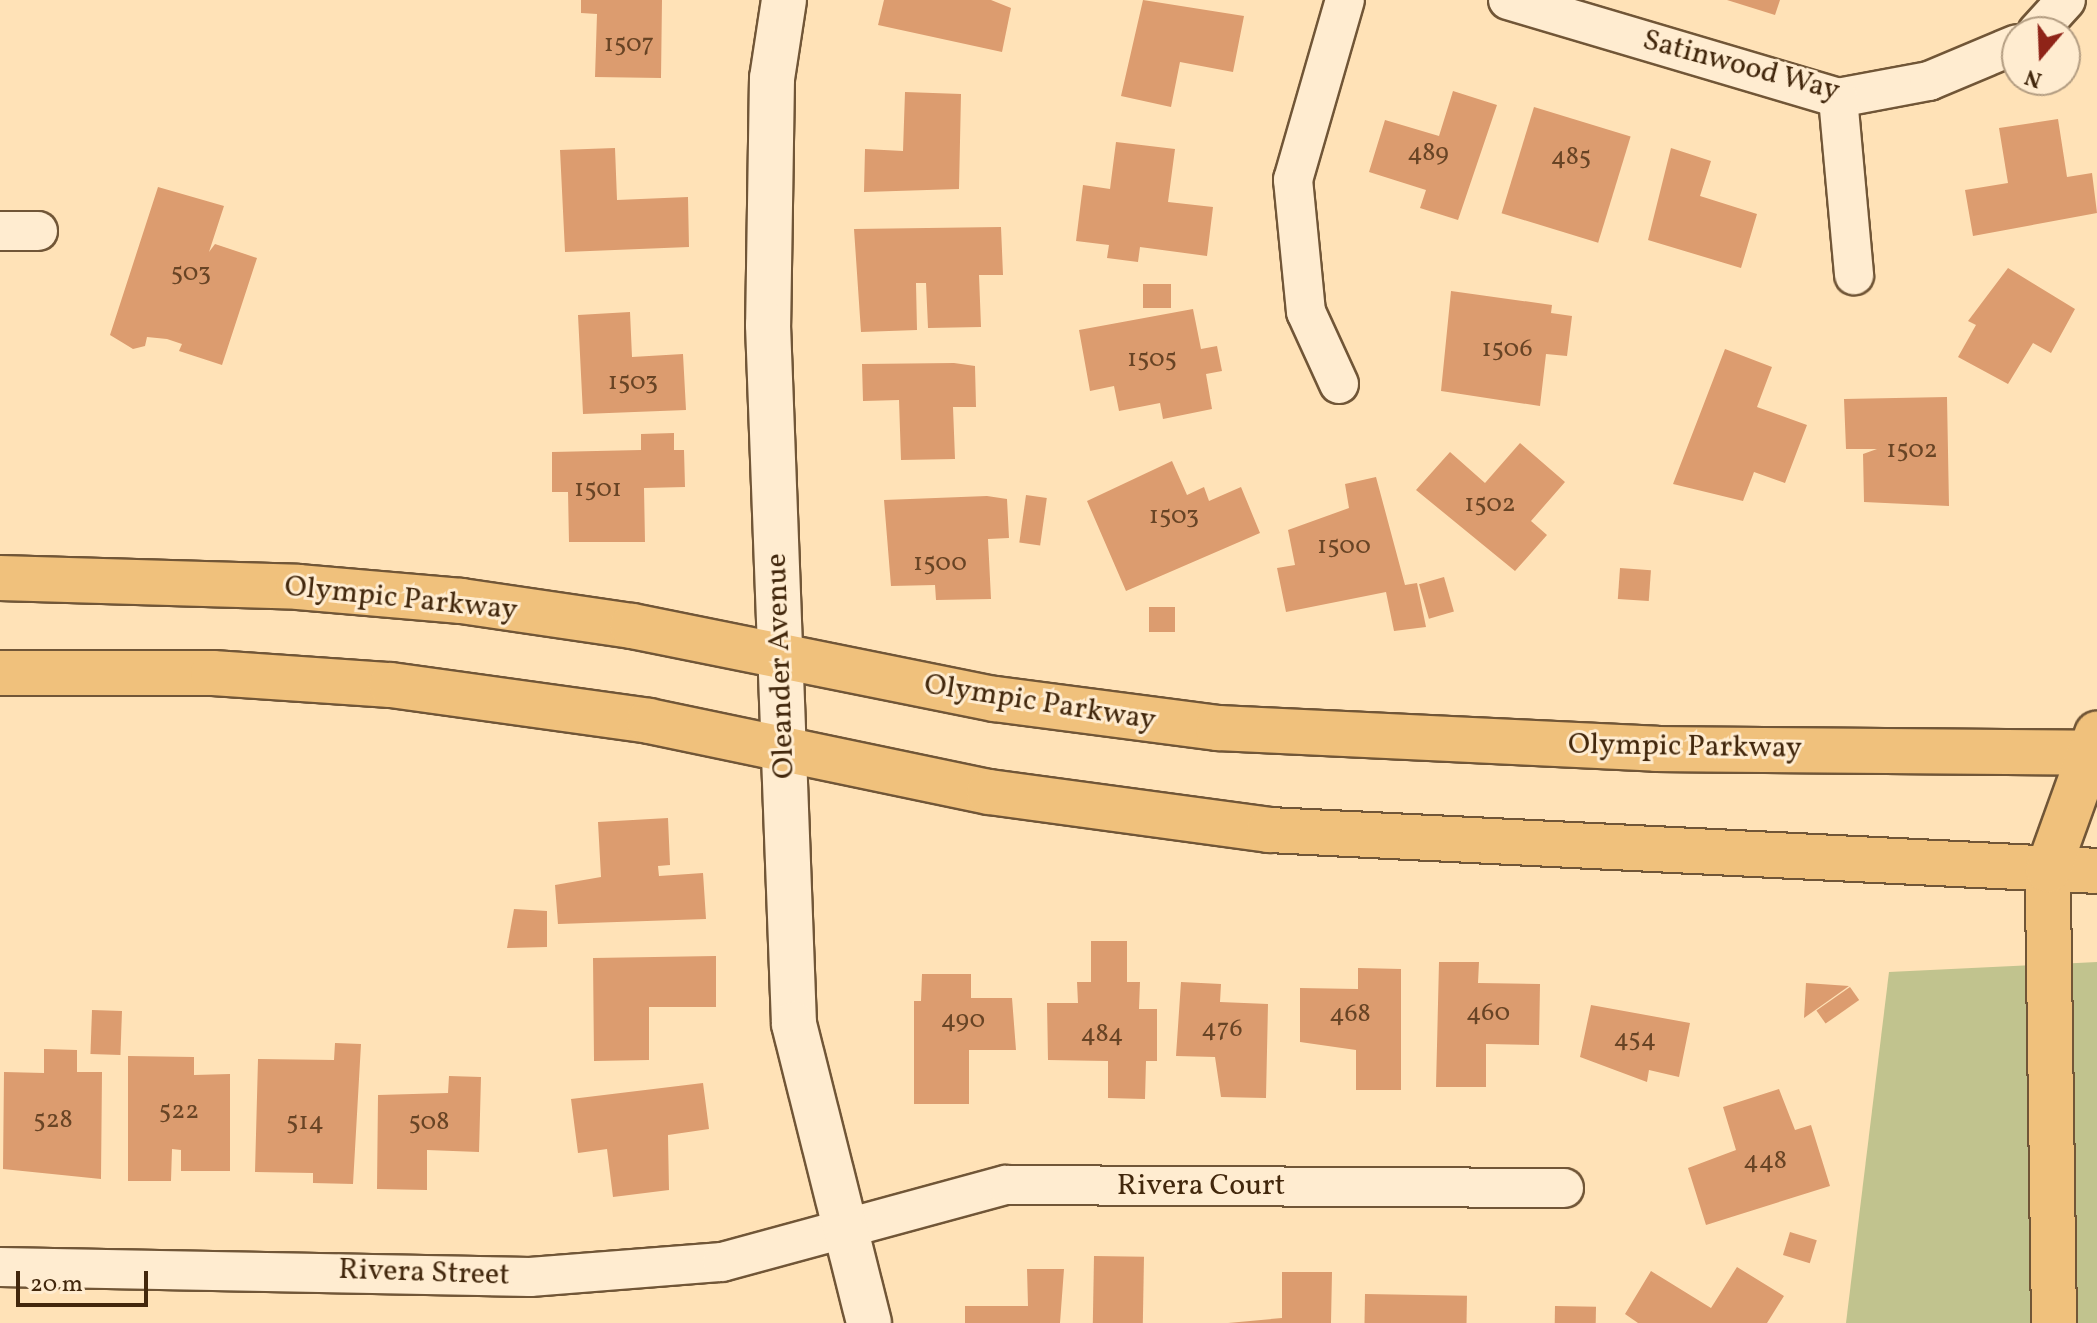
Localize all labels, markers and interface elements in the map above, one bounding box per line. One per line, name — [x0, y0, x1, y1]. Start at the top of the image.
north arrow — [2001, 16, 2081, 96]
street label: Satinwood Way — [1638, 22, 1844, 110]
house number: 1507 — [604, 29, 654, 61]
text: N — [2021, 60, 2046, 95]
house number: 489 — [1407, 138, 1449, 170]
house number: 485 — [1551, 142, 1591, 174]
house number: 503 — [171, 258, 211, 290]
house number: 1506 — [1481, 334, 1533, 366]
house number: 1505 — [1127, 344, 1177, 376]
house number: 1503 — [608, 367, 658, 399]
house number: 1502 — [1886, 435, 1938, 467]
house number: 1501 — [574, 474, 622, 506]
house number: 1502 — [1464, 489, 1516, 521]
house number: 1503 — [1149, 501, 1199, 533]
house number: 1500 — [1317, 531, 1371, 563]
house number: 1500 — [913, 548, 967, 580]
street label: Oleander Avenue — [759, 553, 803, 779]
street label: Olympic Parkway — [283, 569, 519, 629]
street label: Olympic Parkway — [922, 667, 1158, 739]
street label: Olympic Parkway — [1568, 727, 1802, 767]
house number: 460 — [1466, 998, 1510, 1030]
house number: 468 — [1329, 999, 1371, 1031]
house number: 490 — [941, 1005, 985, 1037]
house number: 476 — [1201, 1014, 1243, 1046]
house number: 484 — [1081, 1019, 1123, 1051]
house number: 454 — [1614, 1024, 1656, 1056]
house number: 522 — [159, 1096, 199, 1128]
house number: 528 — [33, 1105, 73, 1137]
house number: 514 — [286, 1107, 324, 1139]
house number: 508 — [409, 1107, 449, 1139]
house number: 448 — [1743, 1146, 1787, 1178]
street label: Rivera Court — [1117, 1168, 1285, 1204]
street label: Rivera Street — [338, 1252, 510, 1294]
scale bar — [20, 1255, 152, 1305]
text: 20 m — [30, 1268, 83, 1302]

